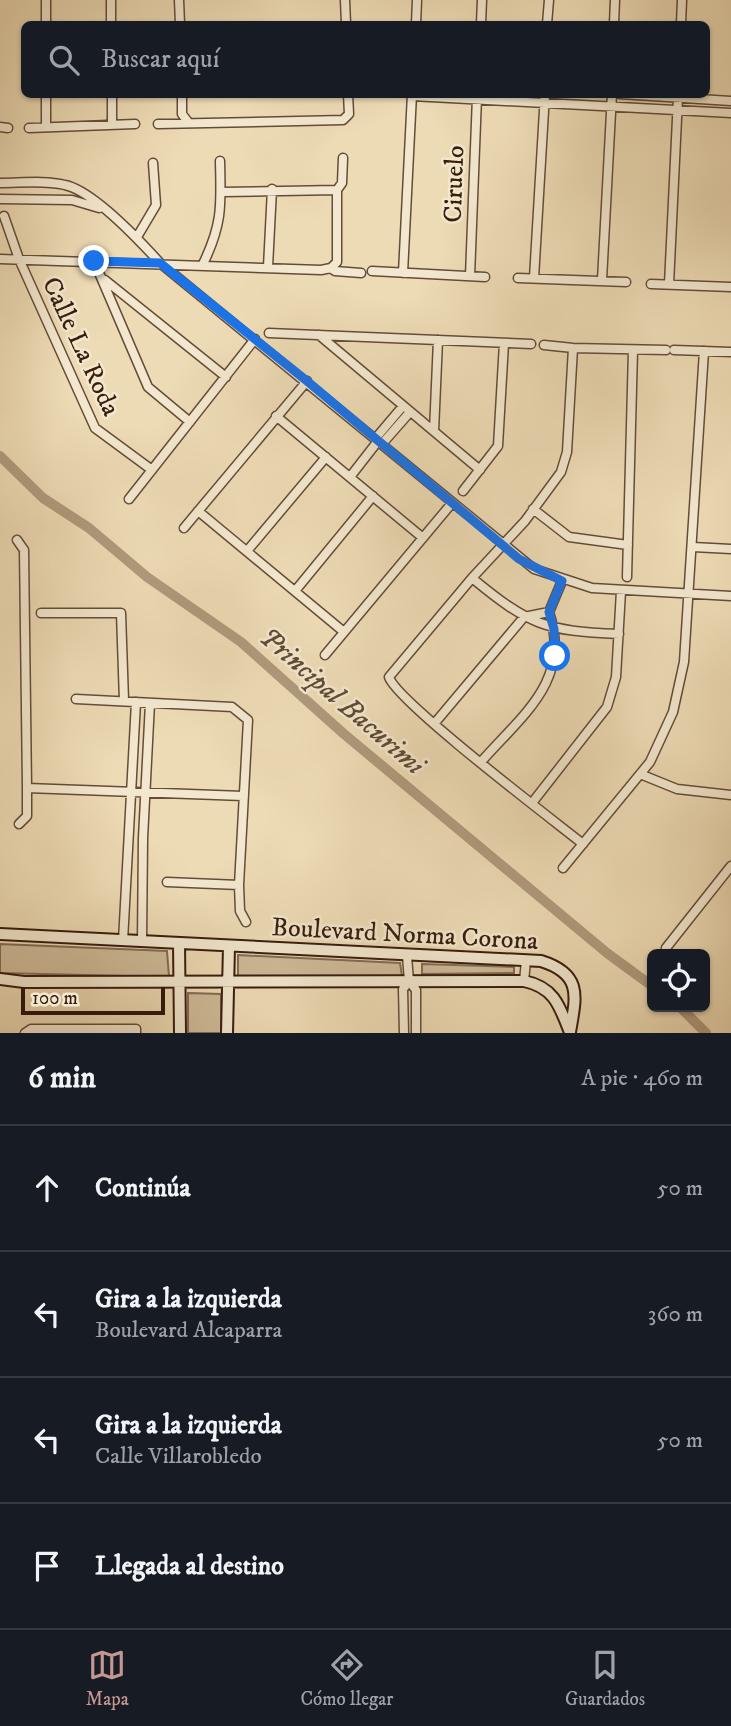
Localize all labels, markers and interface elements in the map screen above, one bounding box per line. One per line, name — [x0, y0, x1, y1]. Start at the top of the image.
search box — [21, 21, 710, 98]
icon: search — [45, 41, 83, 79]
text: Buscar aquí — [101, 43, 219, 76]
street label: Ciruelo — [437, 145, 472, 223]
route end — [78, 245, 109, 276]
street label: Calle La Roda — [34, 272, 127, 421]
water label: Principal Bacurimi — [252, 620, 433, 784]
route start — [539, 640, 570, 671]
street label: Boulevard Norma Corona — [271, 911, 539, 958]
map controls — [647, 949, 710, 1012]
button: locate — [647, 949, 710, 1012]
scale bar — [21, 984, 164, 1016]
text: 100 m — [32, 987, 78, 1010]
text: 6 min — [28, 1060, 96, 1097]
text: A pie · 460 m — [581, 1064, 703, 1093]
icon: ahead — [28, 1169, 66, 1207]
text: Continúa — [95, 1172, 190, 1205]
text: 50 m — [657, 1174, 703, 1203]
text: Gira a la izquierda — [95, 1283, 282, 1316]
icon: left — [28, 1295, 66, 1333]
text: 360 m — [648, 1300, 703, 1329]
text: Boulevard Alcaparra — [95, 1316, 282, 1345]
text: Gira a la izquierda — [95, 1409, 282, 1442]
icon: left — [28, 1421, 66, 1459]
text: 50 m — [657, 1426, 703, 1455]
text: Calle Villarobledo — [95, 1442, 262, 1471]
icon: arrive — [28, 1547, 66, 1585]
text: Llegada al destino — [95, 1550, 284, 1583]
tab: Mapa — [86, 1646, 129, 1711]
tab: Cómo llegar — [300, 1646, 393, 1711]
tab: Guardados — [565, 1646, 645, 1711]

